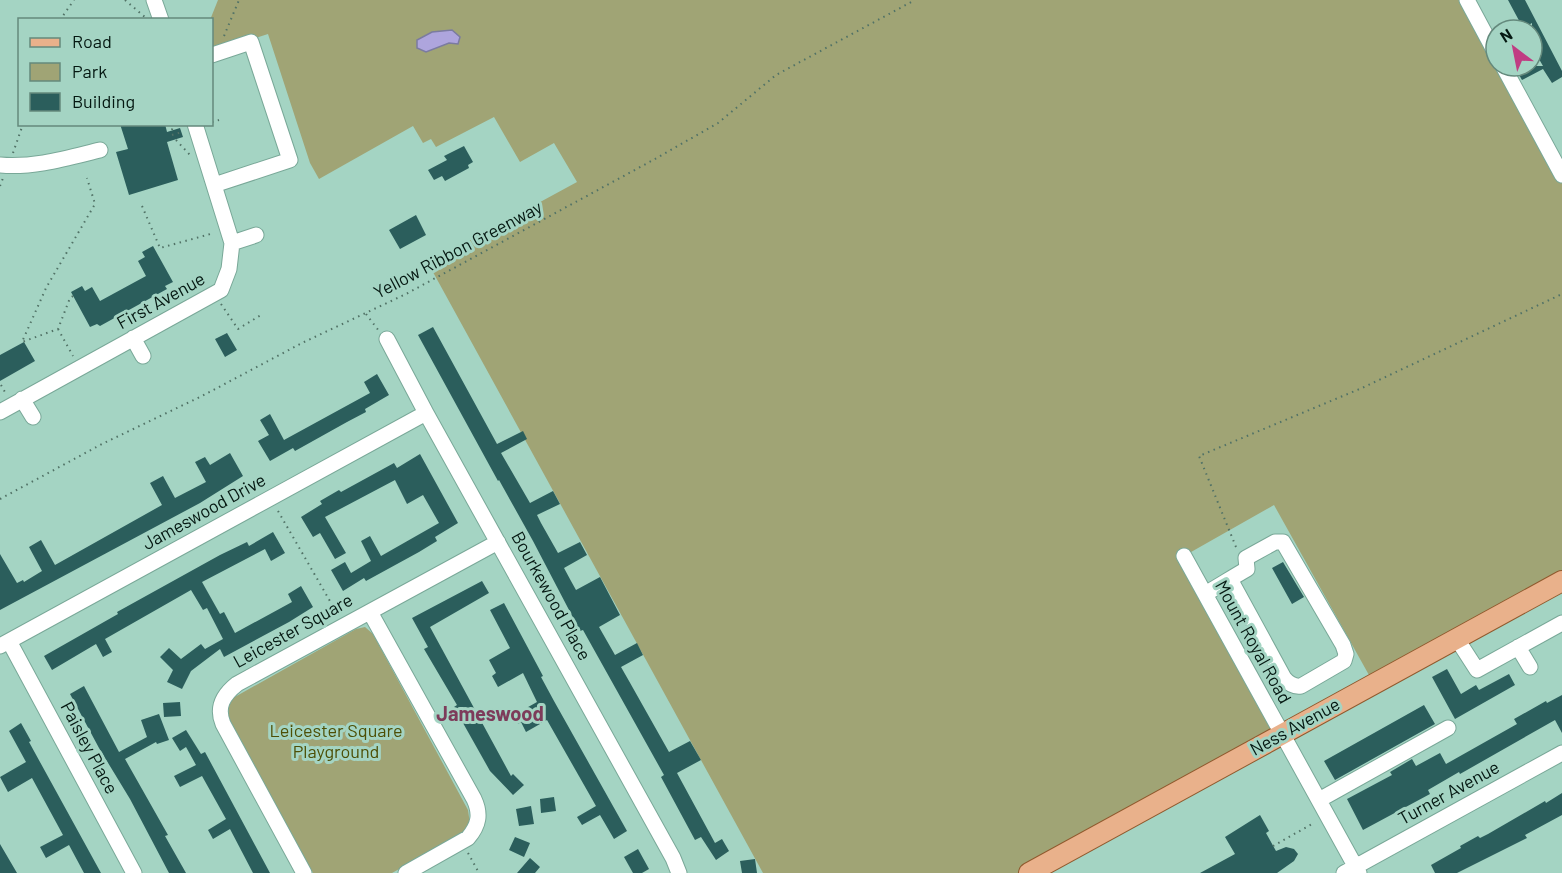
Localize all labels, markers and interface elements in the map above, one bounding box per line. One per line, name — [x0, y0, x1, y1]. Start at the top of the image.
legend — [18, 18, 213, 126]
north arrow — [1484, 18, 1544, 78]
text: N — [1496, 24, 1515, 46]
text: Road — [72, 30, 112, 52]
text: Park — [72, 60, 107, 82]
text: Building — [72, 90, 135, 112]
street label: Yellow Ribbon Greenway — [370, 195, 546, 303]
street label: First Avenue — [113, 267, 208, 333]
street label: Jameswood Drive — [138, 468, 269, 554]
street label: Bourkewood Place — [507, 527, 596, 664]
street label: Mount Royal Road — [1211, 576, 1297, 707]
street label: Leicester Square — [229, 588, 356, 672]
street label: Ness Avenue — [1246, 692, 1343, 760]
street label: Paisley Place — [56, 698, 123, 797]
district label: Jameswood — [436, 701, 544, 725]
park label: Leicester Square Playground — [269, 719, 403, 762]
street label: Turner Avenue — [1394, 755, 1503, 829]

